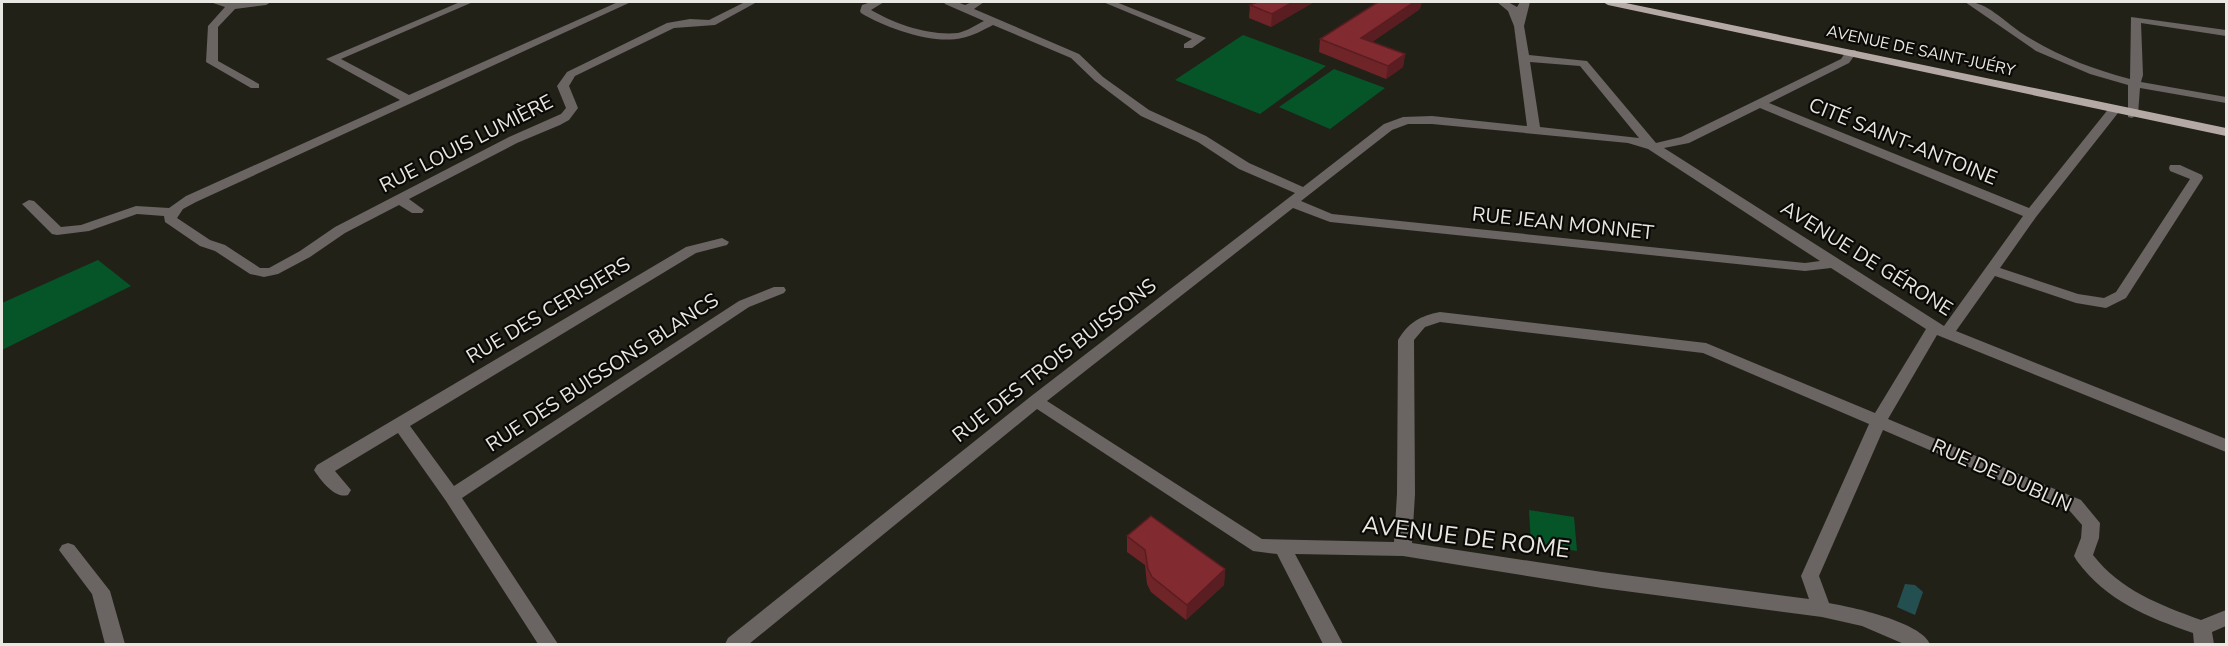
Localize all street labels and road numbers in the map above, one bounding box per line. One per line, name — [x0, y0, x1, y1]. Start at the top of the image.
street label: AVENUE DE SAINT-JUÉRY — [1824, 20, 2018, 82]
street label: RUE LOUIS LUMIÈRE — [375, 88, 558, 199]
street label: CITÉ SAINT-ANTOINE — [1805, 91, 2001, 192]
street label: AVENUE DE GÉRONE — [1776, 195, 1958, 322]
street label: RUE JEAN MONNET — [1471, 201, 1655, 246]
street label: RUE DES CERISIERS — [461, 251, 635, 370]
street label: RUE DES TROIS BUISSONS — [947, 272, 1162, 449]
street label: RUE DES BUISSONS BLANCS — [481, 287, 724, 458]
street label: RUE DE DUBLIN — [1928, 433, 2076, 518]
street label: AVENUE DE ROME — [1360, 508, 1572, 566]

